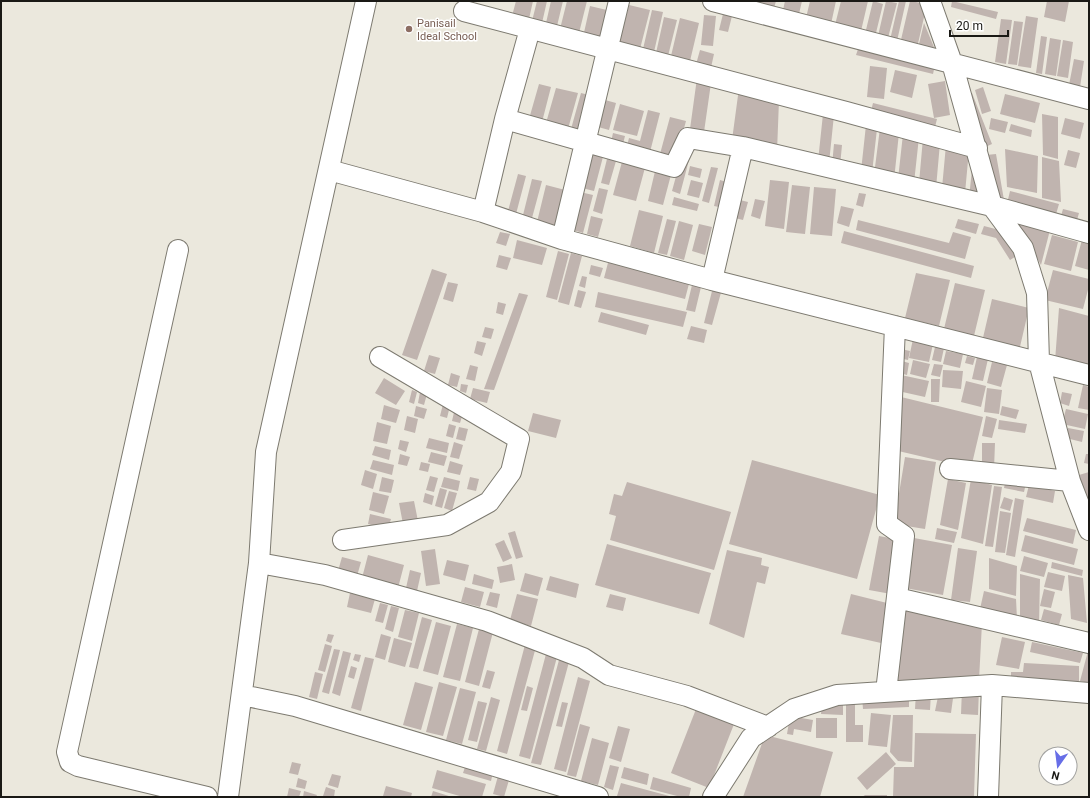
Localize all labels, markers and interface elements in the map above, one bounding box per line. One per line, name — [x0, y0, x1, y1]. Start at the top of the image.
scale bar — [950, 12, 1008, 38]
place label: Panisail Ideal School — [417, 17, 477, 43]
text: 20 m — [956, 19, 983, 33]
marker: Panisail Ideal School — [404, 24, 414, 34]
north arrow — [1038, 746, 1078, 786]
text: N — [1050, 768, 1061, 782]

